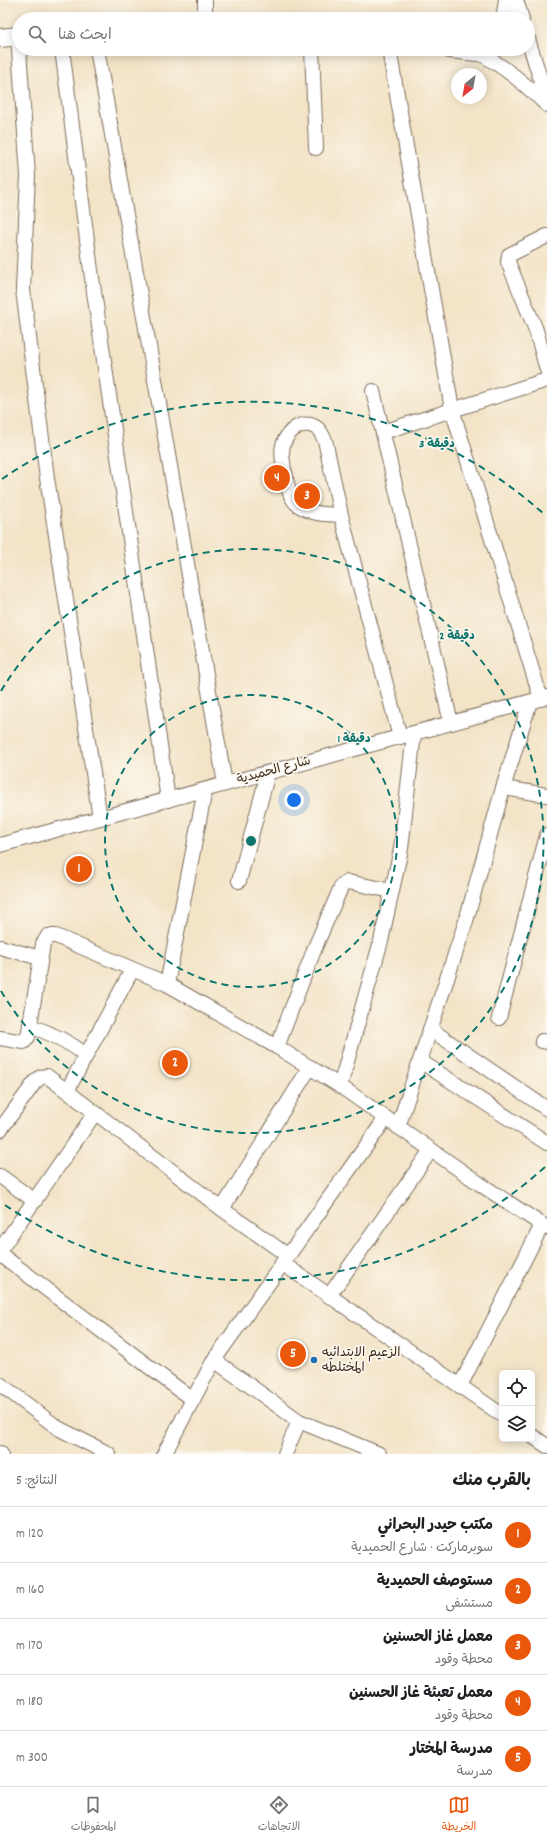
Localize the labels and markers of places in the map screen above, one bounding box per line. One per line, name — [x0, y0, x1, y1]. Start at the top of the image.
pin: 4 — [264, 463, 290, 493]
pin: 3 — [294, 481, 320, 511]
centre of rings — [244, 834, 258, 848]
pin: 1 — [66, 854, 92, 884]
pin: 2 — [162, 1048, 188, 1078]
pin: 5 — [280, 1339, 306, 1369]
place label: الزعيم الابتدائيه المختلطه — [322, 1344, 400, 1378]
marker: الزعيم الابتدائيه المختلطه — [309, 1355, 319, 1365]

